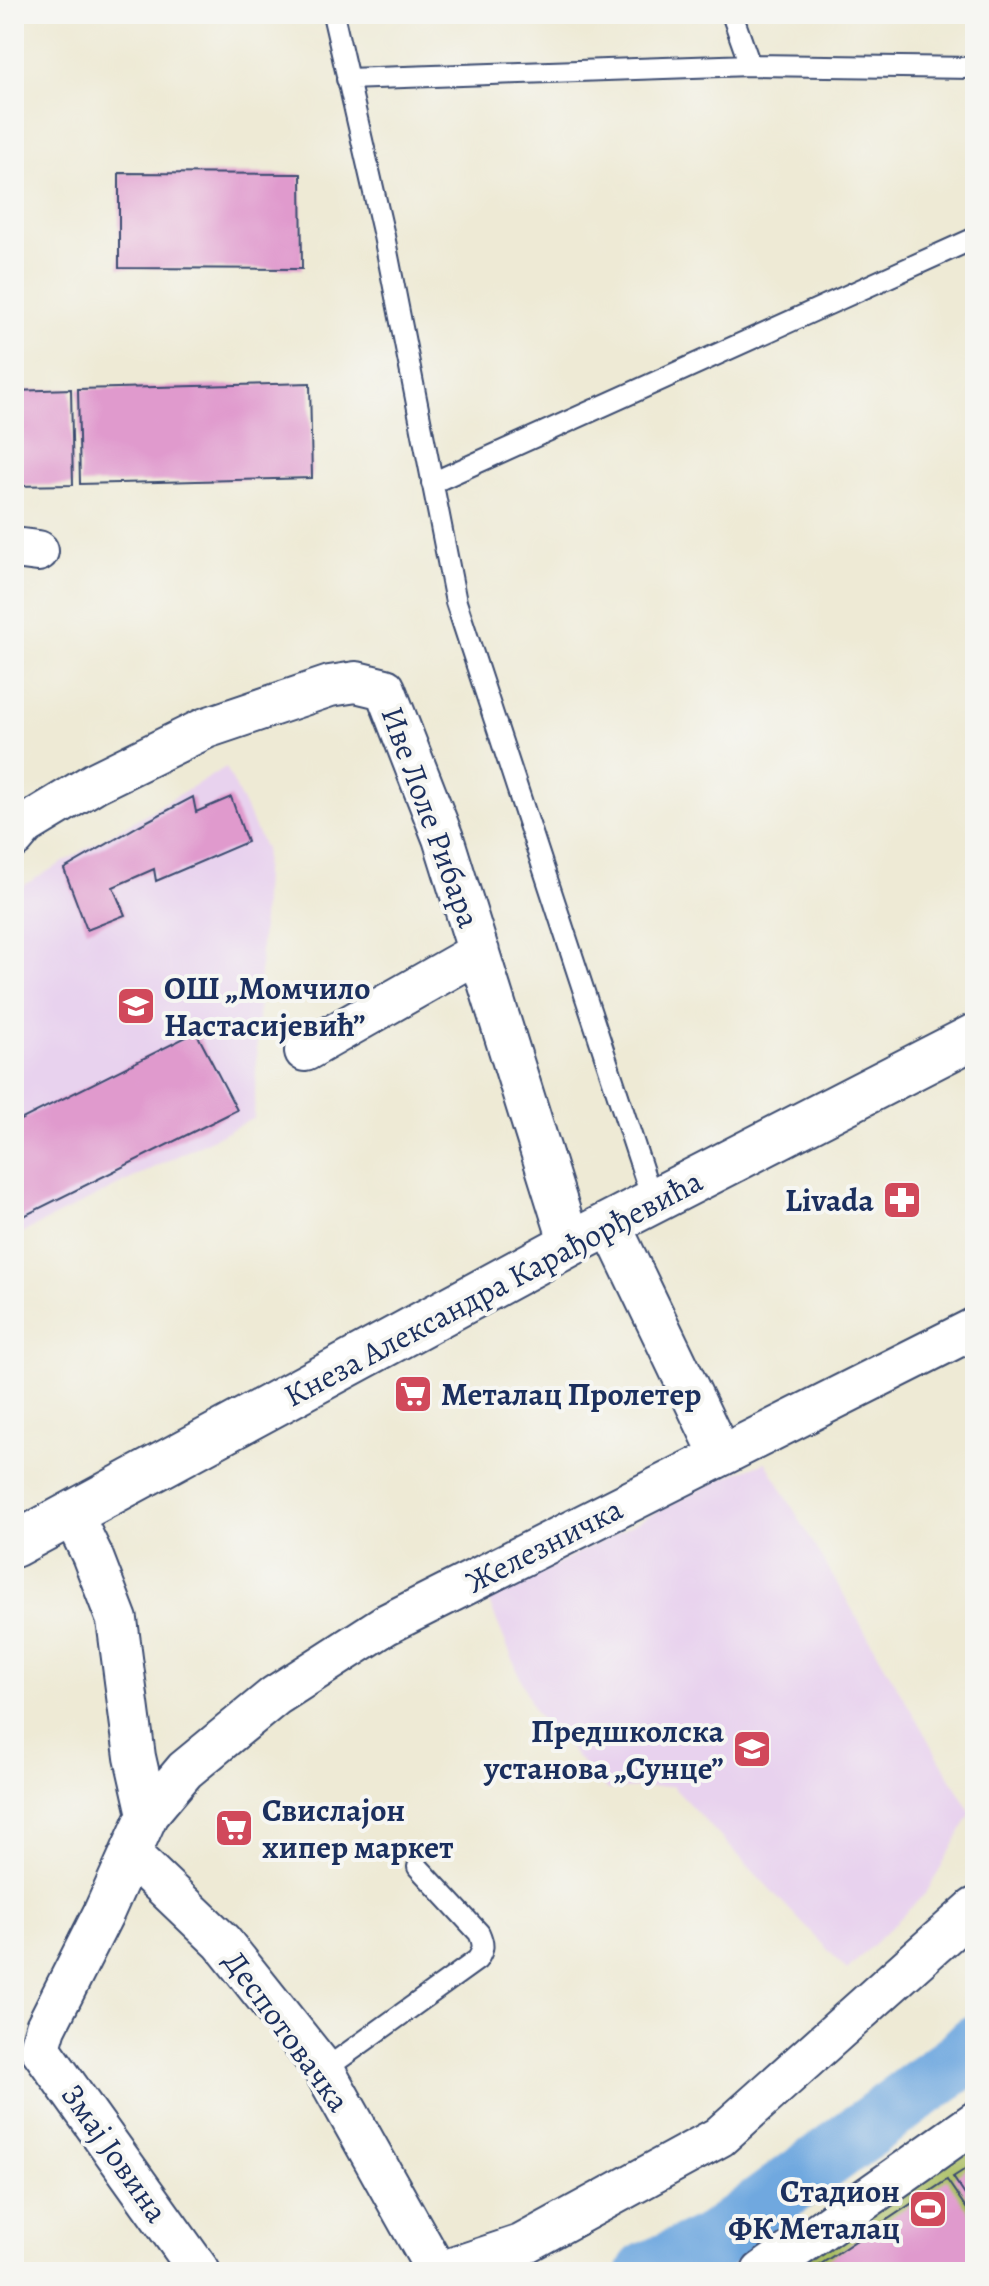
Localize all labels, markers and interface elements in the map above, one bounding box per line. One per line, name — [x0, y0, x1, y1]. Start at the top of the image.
street label: Иве Лоле Рибара — [371, 700, 491, 934]
place label: ОШ „Момчило Настасијевић” — [164, 966, 370, 1047]
school or university icon: ОШ „Момчило Настасијевић” — [115, 985, 157, 1027]
street label: Кнеза Александра Карађорђевића — [276, 1159, 710, 1417]
place label: Livada — [785, 1178, 875, 1222]
pharmacy icon: Livada — [881, 1179, 923, 1221]
place label: Металац Пролетер — [441, 1372, 701, 1416]
supermarket icon: Металац Пролетер — [392, 1373, 434, 1415]
street label: Железничка — [458, 1487, 630, 1603]
place label: Предшколска установа „Сунце” — [483, 1709, 725, 1790]
school or university icon: Предшколска установа „Сунце” — [731, 1728, 773, 1770]
place label: Свислајон хипер маркет — [262, 1788, 454, 1869]
supermarket icon: Свислајон хипер маркет — [213, 1807, 255, 1849]
street label: Деспотовачка — [213, 1941, 361, 2121]
street label: Змај Јовина — [51, 2075, 179, 2231]
place label: Стадион ФК Металац — [728, 2169, 900, 2250]
sports icon: Стадион ФК Металац — [907, 2188, 949, 2230]

